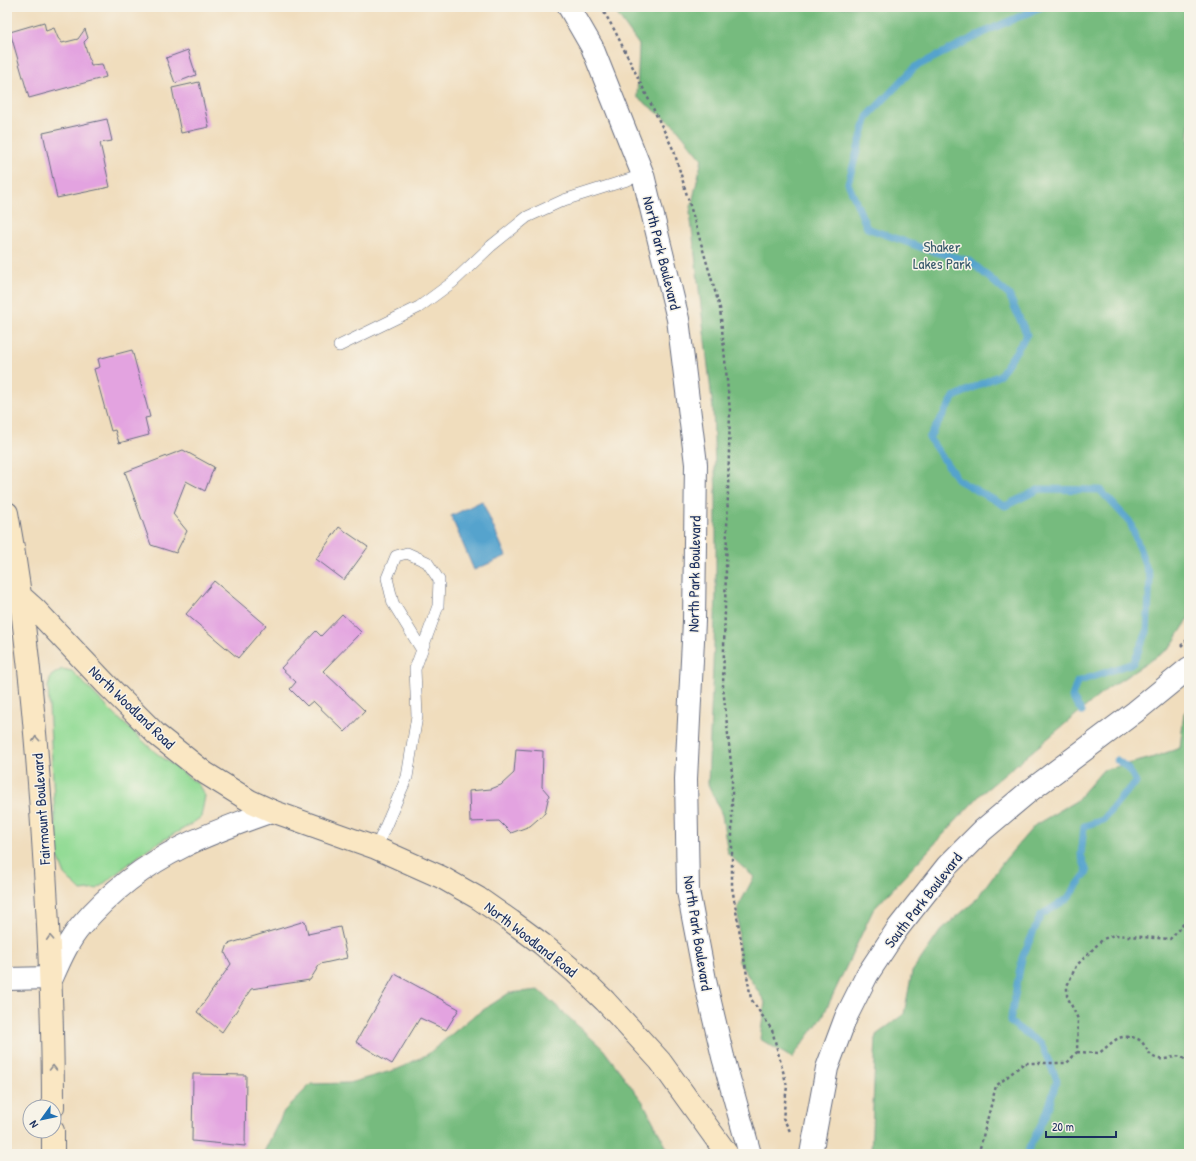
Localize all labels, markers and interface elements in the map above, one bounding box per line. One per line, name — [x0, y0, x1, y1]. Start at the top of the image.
street label: North Park Boulevard — [638, 194, 686, 312]
park label: Shaker Lakes Park — [913, 236, 971, 274]
street label: North Park Boulevard — [682, 515, 706, 632]
street label: North Woodland Road — [84, 660, 180, 754]
one-way arrow — [32, 736, 41, 742]
street label: Fairmount Boulevard — [27, 753, 55, 866]
street label: South Park Boulevard — [879, 848, 967, 952]
street label: North Park Boulevard — [679, 874, 717, 992]
street label: North Woodland Road — [480, 896, 582, 982]
one-way arrow — [45, 935, 54, 941]
one-way arrow — [49, 1065, 57, 1071]
north arrow — [22, 1099, 62, 1139]
scale bar — [1046, 1113, 1116, 1139]
text: N — [26, 1118, 41, 1131]
text: 20 m — [1052, 1118, 1074, 1135]

